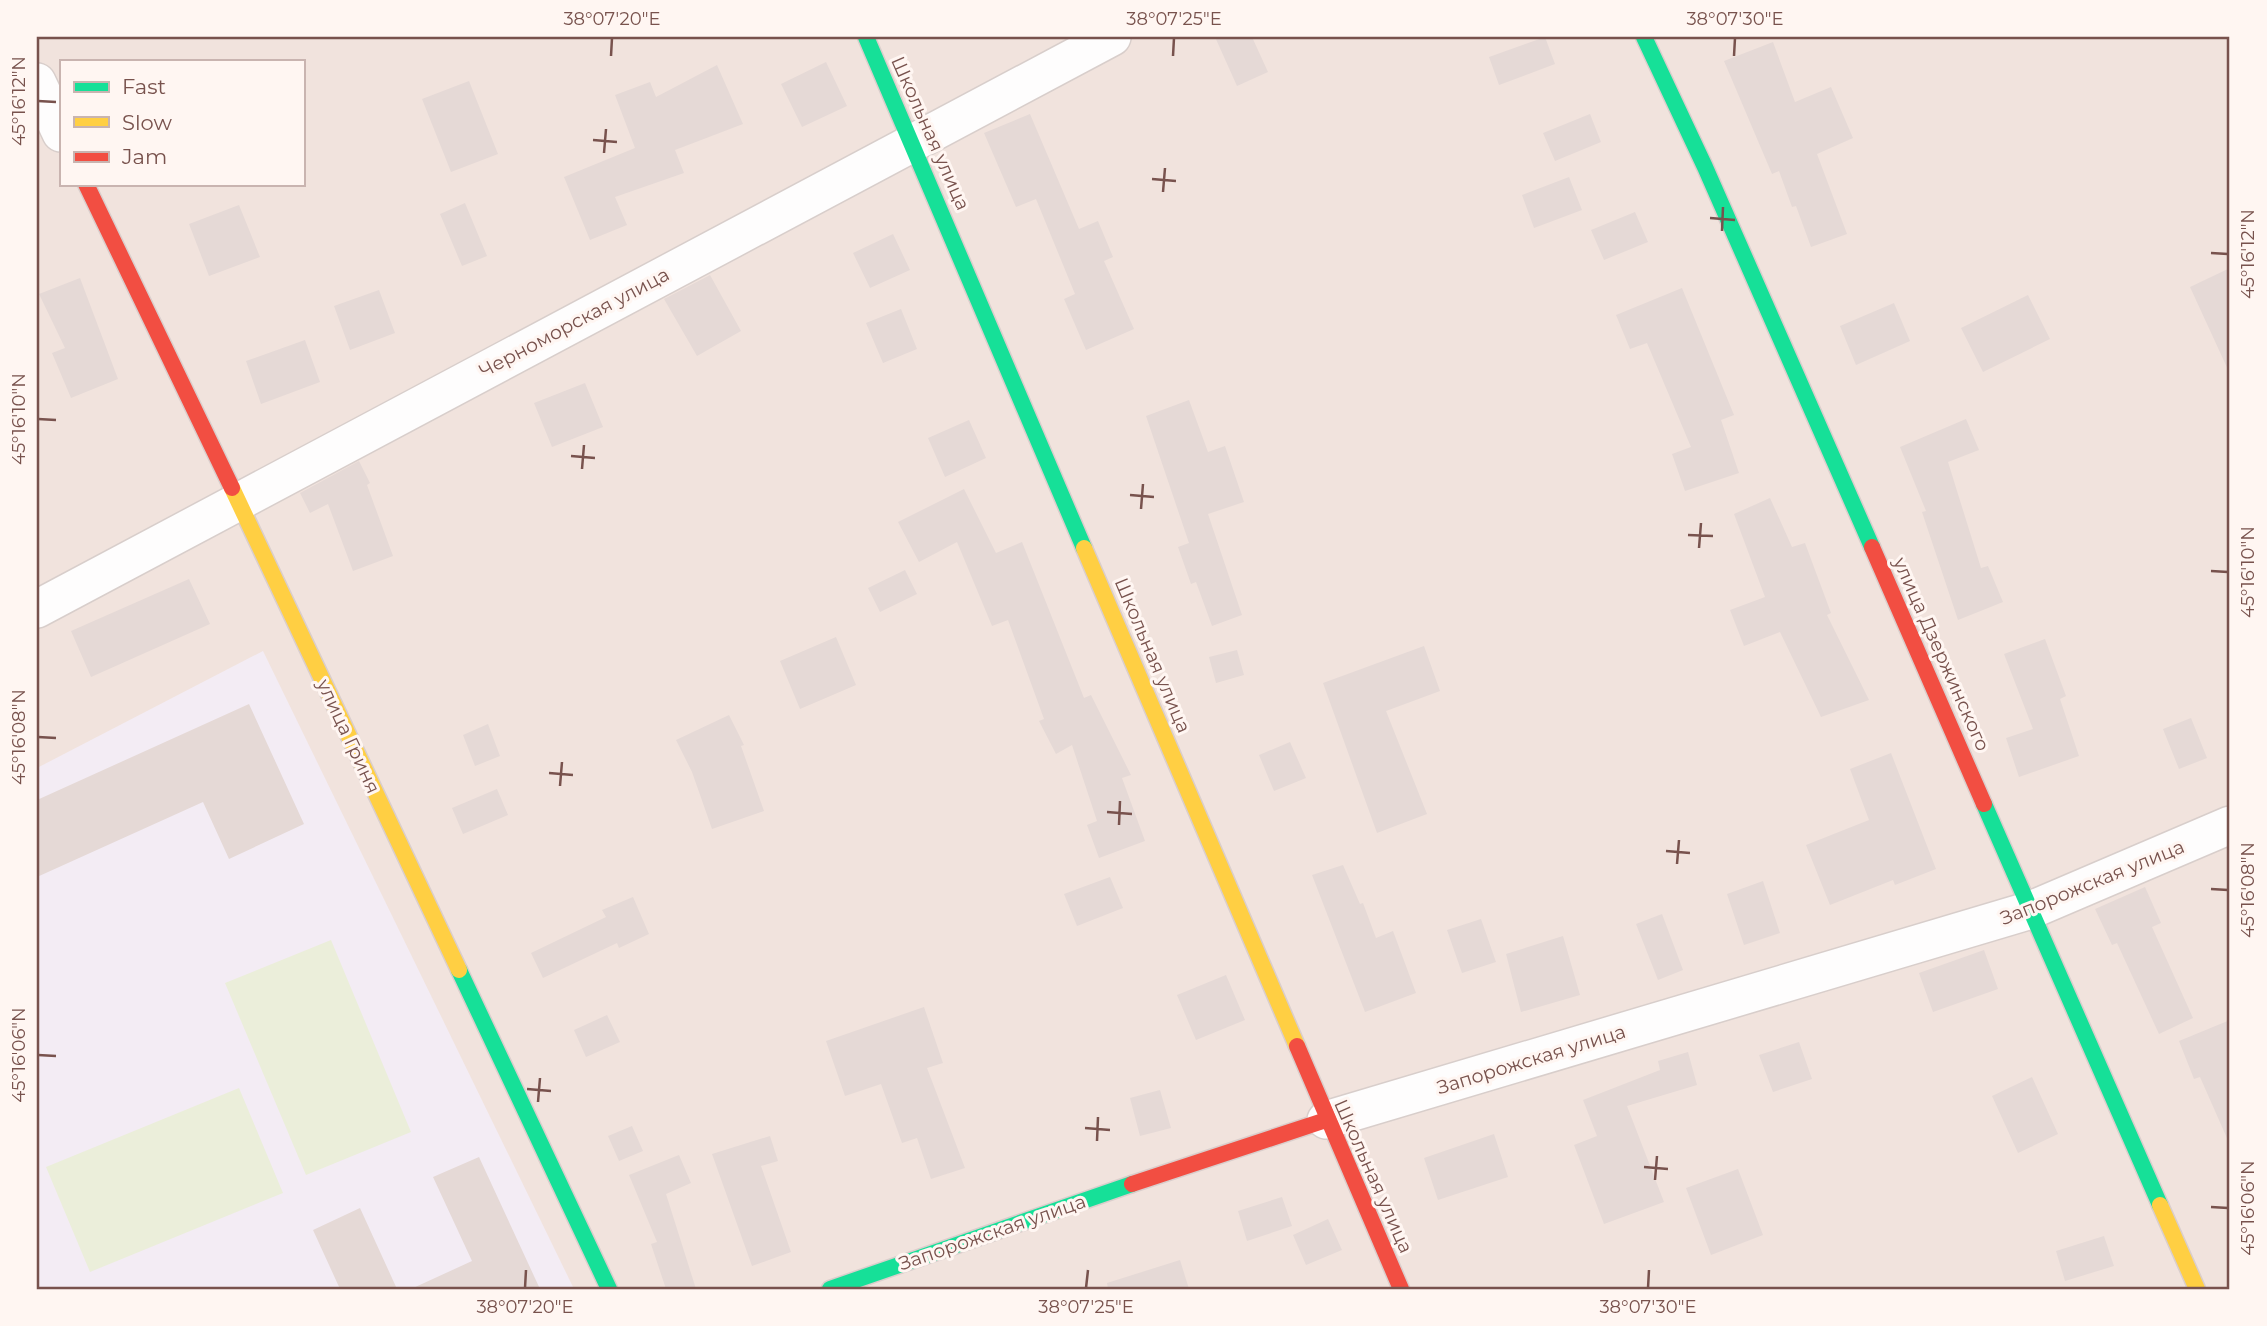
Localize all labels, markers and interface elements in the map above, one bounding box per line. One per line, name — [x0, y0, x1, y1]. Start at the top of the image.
text: 38°07'20"E — [563, 8, 661, 30]
text: 38°07'25"E — [1126, 8, 1222, 30]
text: 38°07'30"E — [1686, 8, 1784, 30]
street label: Школьная улица — [886, 53, 975, 214]
text: 45°16'12"N — [8, 56, 30, 146]
legend — [60, 60, 304, 186]
text: Fast — [122, 74, 166, 99]
text: Slow — [122, 110, 172, 135]
text: Jam — [121, 144, 167, 169]
text: 45°16'12"N — [2237, 209, 2259, 299]
street label: Черноморская улица — [475, 263, 673, 382]
text: 45°16'10"N — [8, 373, 30, 465]
text: 45°16'10"N — [2237, 526, 2259, 618]
street label: улица Дзержинского — [1888, 553, 1995, 755]
street label: Школьная улица — [1110, 574, 1196, 736]
street label: улица Гриня — [312, 675, 385, 797]
text: 45°16'08"N — [8, 689, 30, 785]
street label: Запорожская улица — [1997, 835, 2188, 930]
text: 45°16'08"N — [2237, 842, 2259, 938]
text: 45°16'06"N — [8, 1007, 30, 1103]
street label: Запорожская улица — [1434, 1020, 1628, 1099]
street label: Школьная улица — [1329, 1096, 1418, 1257]
text: 45°16'06"N — [2237, 1160, 2259, 1256]
street label: Запорожская улица — [896, 1190, 1089, 1275]
text: 38°07'20"E — [476, 1296, 574, 1318]
text: 38°07'25"E — [1038, 1296, 1134, 1318]
text: 38°07'30"E — [1599, 1296, 1697, 1318]

